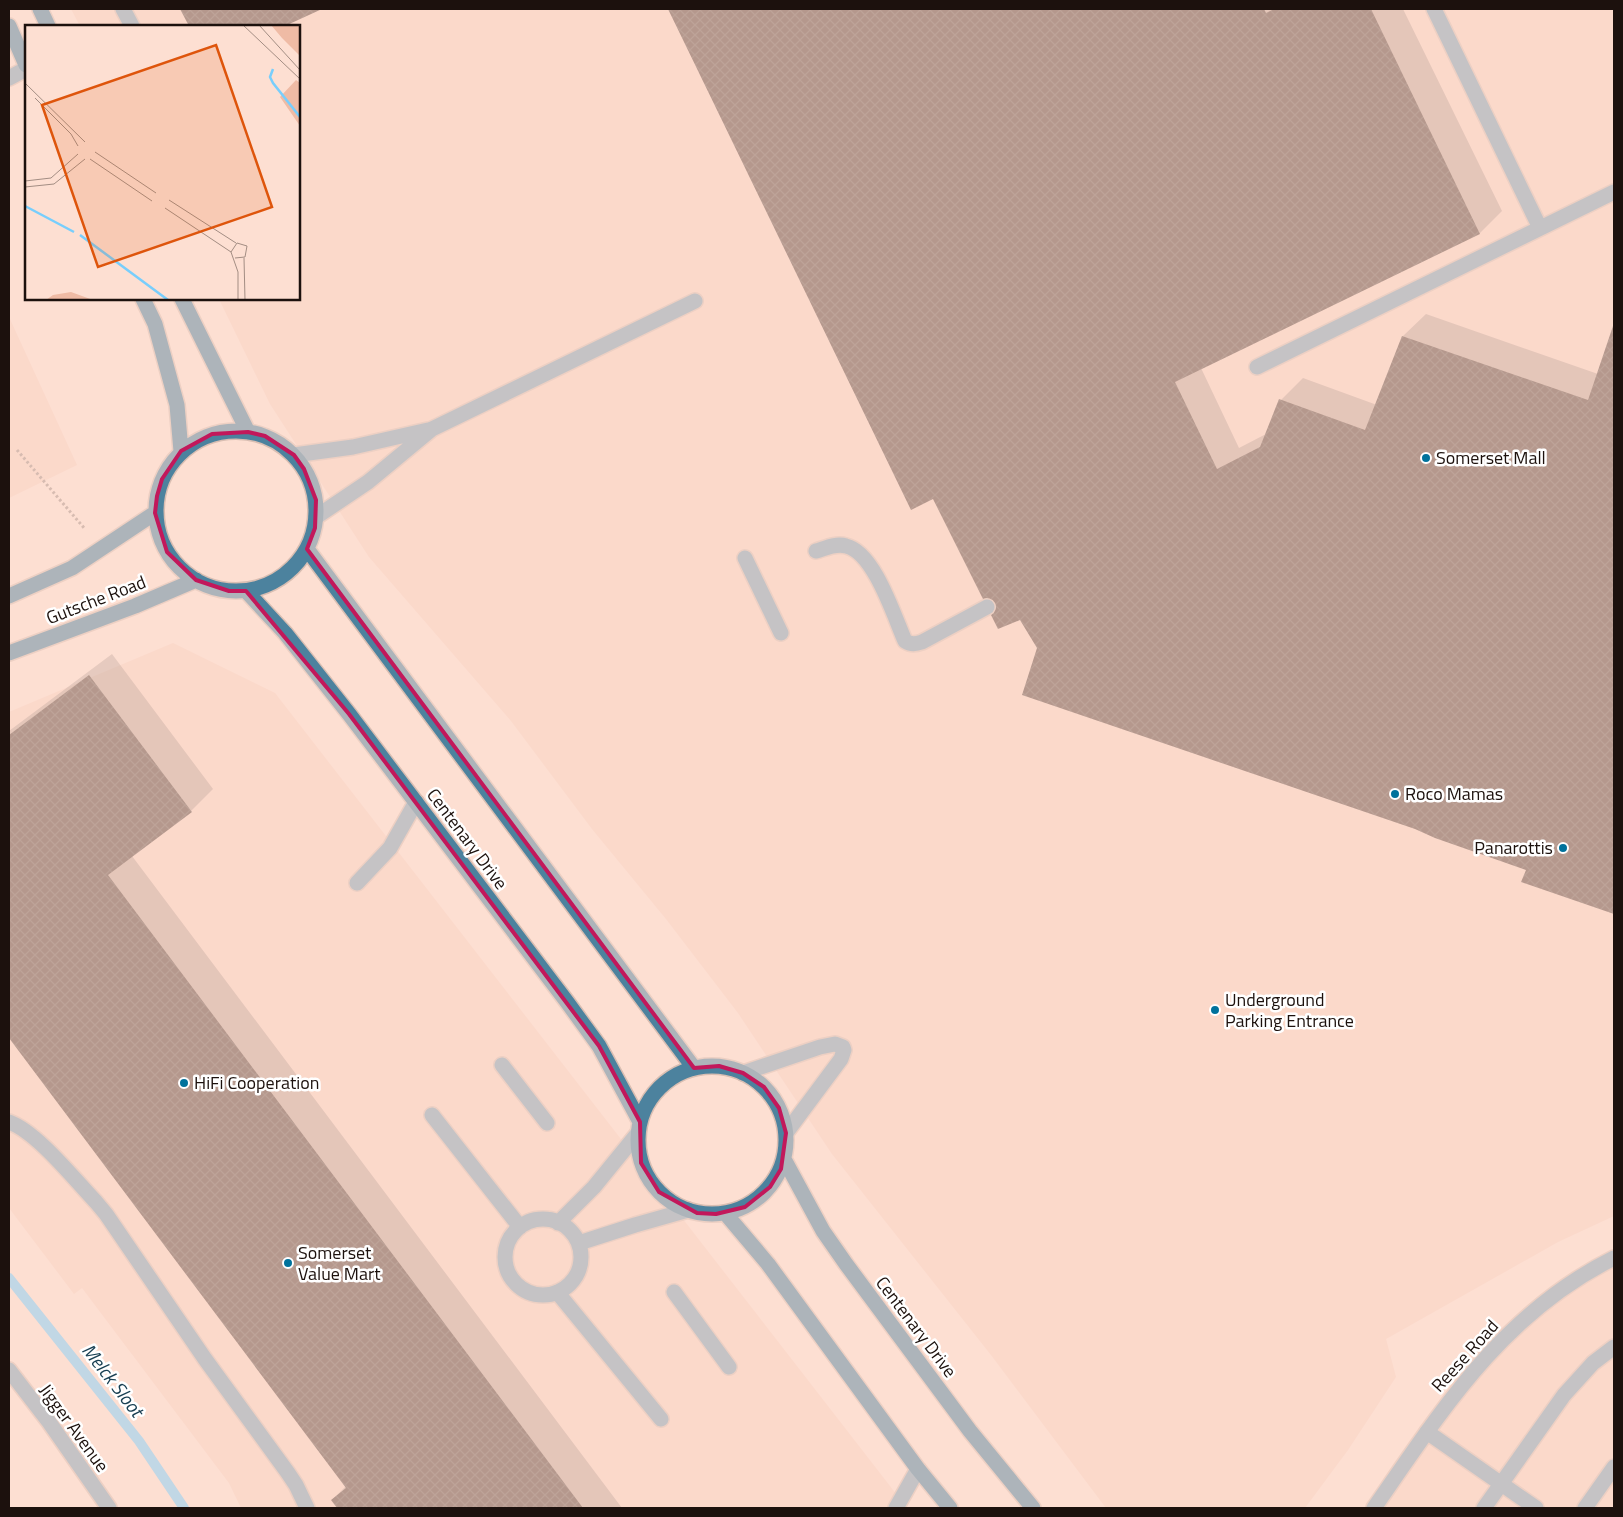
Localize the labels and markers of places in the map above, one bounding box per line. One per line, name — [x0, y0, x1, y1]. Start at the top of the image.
place label: Somerset Mall — [1436, 444, 1546, 471]
marker: Somerset Mall — [1420, 452, 1432, 464]
place label: Roco Mamas — [1405, 780, 1503, 807]
marker: Roco Mamas — [1389, 788, 1401, 800]
place label: Panarottis — [1474, 834, 1553, 861]
marker: Panarottis — [1557, 842, 1569, 854]
place label: Underground Parking Entrance — [1225, 986, 1354, 1034]
marker: Underground Parking Entrance — [1209, 1004, 1221, 1016]
place label: HiFi Cooperation — [194, 1069, 319, 1096]
marker: HiFi Cooperation — [178, 1077, 190, 1089]
place label: Somerset Value Mart — [298, 1239, 381, 1287]
marker: Somerset Value Mart — [282, 1257, 294, 1269]

